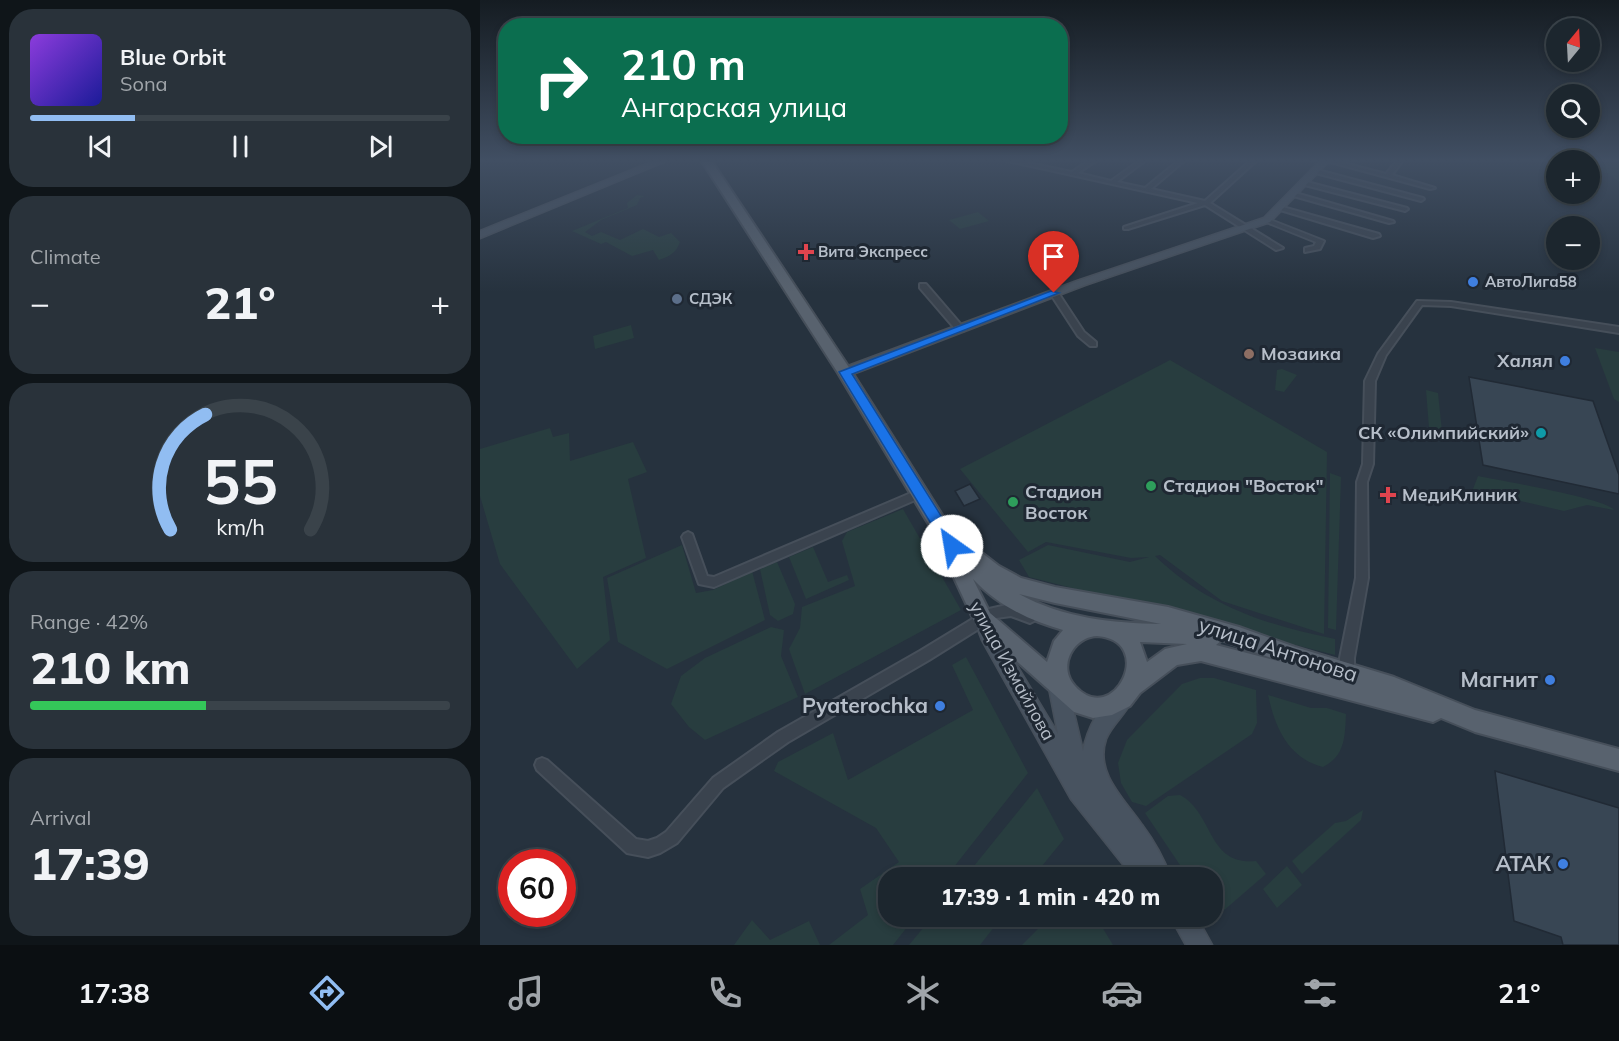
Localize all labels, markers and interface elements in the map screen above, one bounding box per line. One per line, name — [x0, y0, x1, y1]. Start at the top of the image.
north arrow — [1546, 18, 1600, 72]
map controls — [1546, 18, 1600, 270]
text: 210 m — [621, 38, 746, 91]
icon: right — [522, 42, 600, 120]
text: Blue Orbit — [120, 43, 226, 71]
text: Sona — [120, 71, 168, 96]
button: search — [1546, 84, 1600, 138]
text: Ангарская улица — [621, 90, 847, 124]
icon: previous — [84, 130, 117, 163]
icon: pause — [224, 130, 257, 163]
icon: next — [364, 130, 397, 163]
button: + — [1546, 150, 1600, 204]
button: − — [1546, 216, 1600, 270]
pin — [1028, 231, 1079, 293]
icon: arrive — [1037, 240, 1070, 273]
place label: Вита Экспресс — [818, 242, 928, 261]
text: Climate — [30, 244, 101, 269]
marker: Вита Экспресс — [799, 245, 813, 259]
place label: АвтоЛига58 — [1485, 272, 1577, 291]
text: 21° — [204, 274, 276, 330]
marker: АвтоЛига58 — [1466, 275, 1480, 289]
text: − — [30, 282, 50, 323]
text: + — [430, 282, 450, 323]
place label: СДЭК — [689, 289, 733, 308]
marker: СДЭК — [670, 292, 684, 306]
place label: Мозаика — [1261, 342, 1341, 365]
marker: Мозаика — [1242, 347, 1256, 361]
place label: Халял — [1496, 349, 1553, 372]
marker: Халял — [1558, 354, 1572, 368]
place label: СК «Олимпийский» — [1358, 421, 1529, 444]
marker: СК «Олимпийский» — [1534, 426, 1548, 440]
text: 55 — [203, 441, 277, 520]
place label: Стадион "Восток" — [1163, 474, 1323, 497]
marker: Стадион "Восток" — [1144, 479, 1158, 493]
place label: Стадион Восток — [1025, 480, 1102, 524]
place label: МедиКлиник — [1402, 483, 1518, 506]
marker: МедиКлиник — [1379, 486, 1397, 504]
marker: Стадион Восток — [1006, 495, 1020, 509]
text: km/h — [216, 513, 264, 540]
position arrow — [920, 514, 984, 578]
street label: улица Измайлова — [965, 597, 1060, 744]
text: Range · 42% — [30, 609, 148, 634]
street label: улица Антонова — [1196, 611, 1361, 687]
text: 210 km — [30, 639, 191, 695]
place label: Магнит — [1461, 666, 1539, 692]
marker: Магнит — [1543, 673, 1557, 687]
place label: Pyaterochka — [802, 692, 928, 718]
marker: Pyaterochka — [933, 699, 947, 713]
text: Arrival — [30, 805, 91, 830]
text: 17:39 — [30, 835, 150, 891]
speed limit sign: 60 — [498, 849, 576, 927]
place label: АТАК — [1496, 850, 1552, 876]
marker: АТАК — [1556, 857, 1570, 871]
text: 17:39 · 1 min · 420 m — [941, 883, 1160, 911]
icon: directions — [306, 972, 348, 1014]
icon: music — [505, 972, 547, 1014]
icon: phone — [704, 972, 746, 1014]
icon: climate — [902, 972, 944, 1014]
icon: car — [1101, 972, 1143, 1014]
icon: filters — [1299, 972, 1341, 1014]
text: 17:38 — [78, 976, 150, 1010]
text: 21° — [1498, 976, 1541, 1010]

